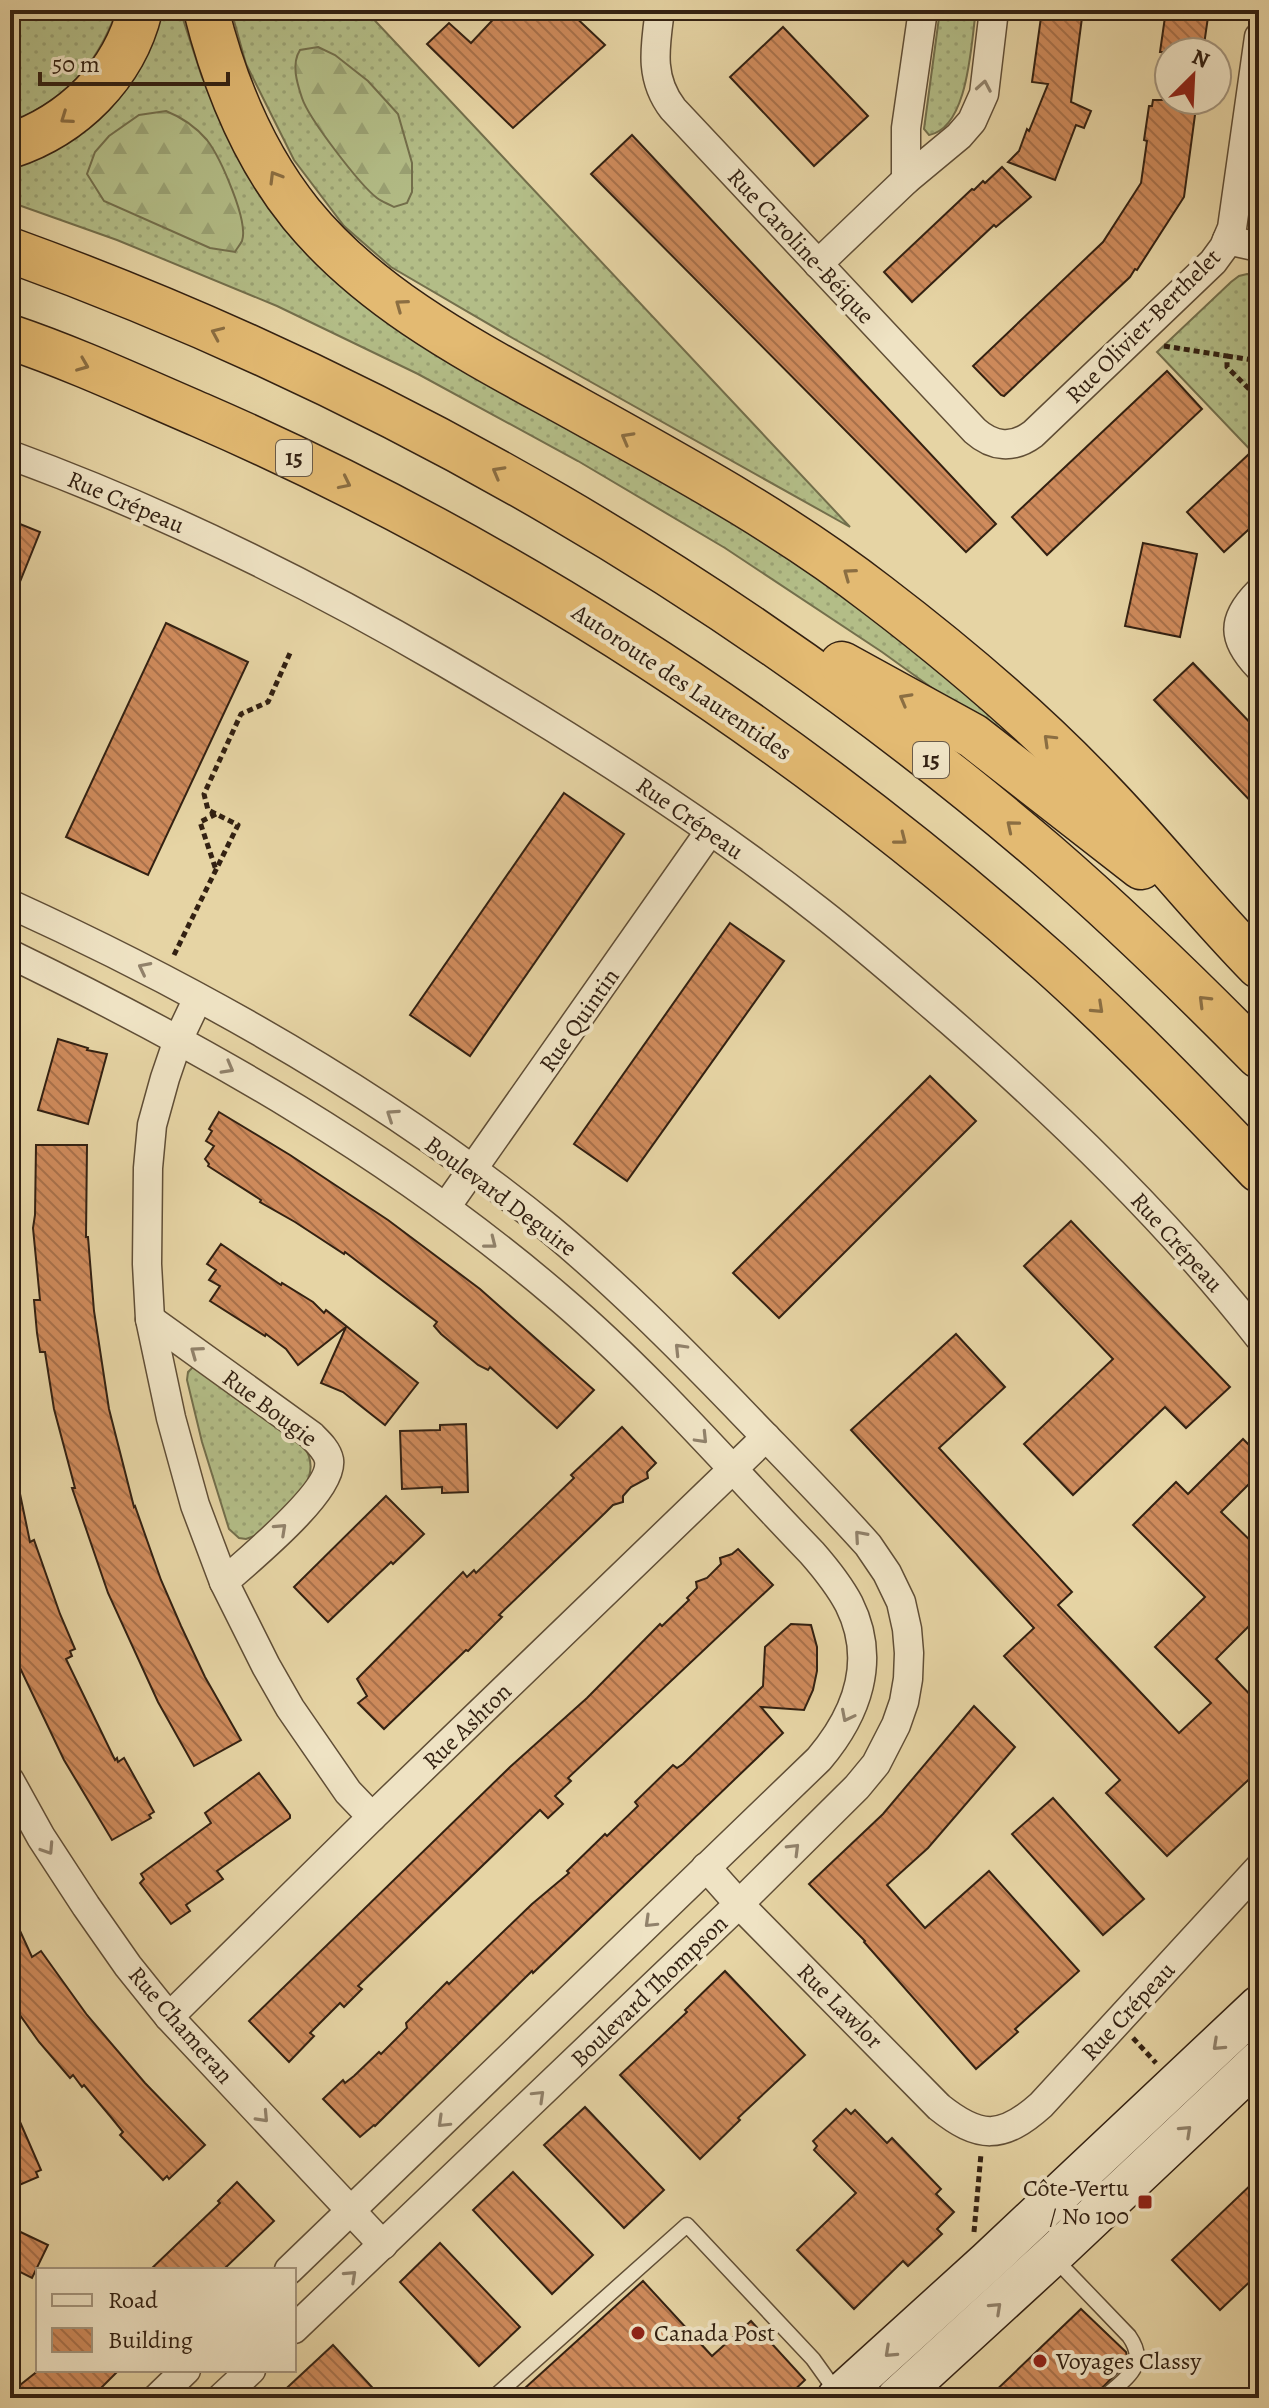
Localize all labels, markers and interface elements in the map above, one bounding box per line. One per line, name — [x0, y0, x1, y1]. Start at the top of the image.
scale bar — [40, 36, 228, 86]
north arrow — [1153, 36, 1233, 116]
text: N — [1187, 42, 1214, 76]
text: 50 m — [52, 48, 100, 80]
one-way arrow — [975, 80, 992, 93]
one-way arrow — [60, 108, 74, 123]
street label: Rue Caroline-Béique — [720, 161, 882, 331]
one-way arrow — [270, 171, 285, 185]
street label: Rue Olivier-Berthelet — [1058, 241, 1228, 411]
one-way arrow — [395, 301, 409, 315]
one-way arrow — [211, 327, 225, 343]
one-way arrow — [75, 355, 89, 372]
one-way arrow — [621, 432, 635, 447]
road number: 15 — [276, 440, 312, 476]
street label: Rue Crépeau — [63, 463, 189, 541]
one-way arrow — [492, 466, 507, 482]
one-way arrow — [337, 473, 352, 488]
one-way arrow — [843, 569, 857, 583]
street label: Autoroute des Laurentides — [565, 596, 798, 768]
one-way arrow — [899, 693, 913, 708]
one-way arrow — [1043, 735, 1058, 749]
road number: 15 — [913, 742, 949, 778]
street label: Rue Crépeau — [630, 769, 750, 867]
one-way arrow — [1007, 821, 1021, 836]
one-way arrow — [892, 830, 907, 844]
one-way arrow — [138, 962, 153, 978]
street label: Rue Quintin — [532, 962, 626, 1078]
one-way arrow — [1199, 996, 1213, 1010]
one-way arrow — [1089, 999, 1104, 1013]
one-way arrow — [219, 1058, 234, 1074]
one-way arrow — [386, 1110, 400, 1125]
street label: Boulevard Deguire — [418, 1128, 584, 1264]
street label: Rue Crépeau — [1124, 1185, 1230, 1299]
one-way arrow — [482, 1233, 497, 1247]
one-way arrow — [675, 1344, 689, 1358]
one-way arrow — [190, 1347, 205, 1362]
street label: Rue Bougie — [216, 1362, 324, 1454]
one-way arrow — [693, 1428, 707, 1443]
one-way arrow — [272, 1523, 286, 1538]
one-way arrow — [855, 1531, 870, 1546]
street label: Rue Ashton — [416, 1676, 518, 1776]
one-way arrow — [842, 1708, 857, 1723]
one-way arrow — [39, 1841, 54, 1855]
one-way arrow — [785, 1844, 799, 1858]
street label: Boulevard Thompson — [564, 1908, 734, 2074]
one-way arrow — [645, 1912, 659, 1927]
street label: Rue Crépeau — [1074, 1955, 1182, 2067]
street label: Rue Lawlor — [790, 1956, 890, 2056]
street label: Rue Chameran — [121, 1960, 241, 2090]
one-way arrow — [1213, 2036, 1227, 2051]
one-way arrow — [530, 2091, 544, 2105]
one-way arrow — [253, 2108, 267, 2123]
one-way arrow — [438, 2112, 452, 2127]
one-way arrow — [1177, 2126, 1191, 2140]
place label: Côte-Vertu / No 100 — [1023, 2172, 1129, 2232]
marker: Côte-Vertu / No 100 — [1136, 2193, 1154, 2211]
legend — [36, 2268, 296, 2372]
one-way arrow — [342, 2270, 356, 2285]
text: Road — [108, 2284, 158, 2316]
one-way arrow — [986, 2304, 1001, 2318]
place label: Canada Post — [654, 2317, 775, 2349]
text: Building — [108, 2324, 193, 2356]
marker: Canada Post — [629, 2324, 647, 2342]
one-way arrow — [884, 2343, 899, 2357]
place label: Voyages Classy — [1055, 2345, 1201, 2377]
marker: Voyages Classy — [1031, 2352, 1049, 2370]

